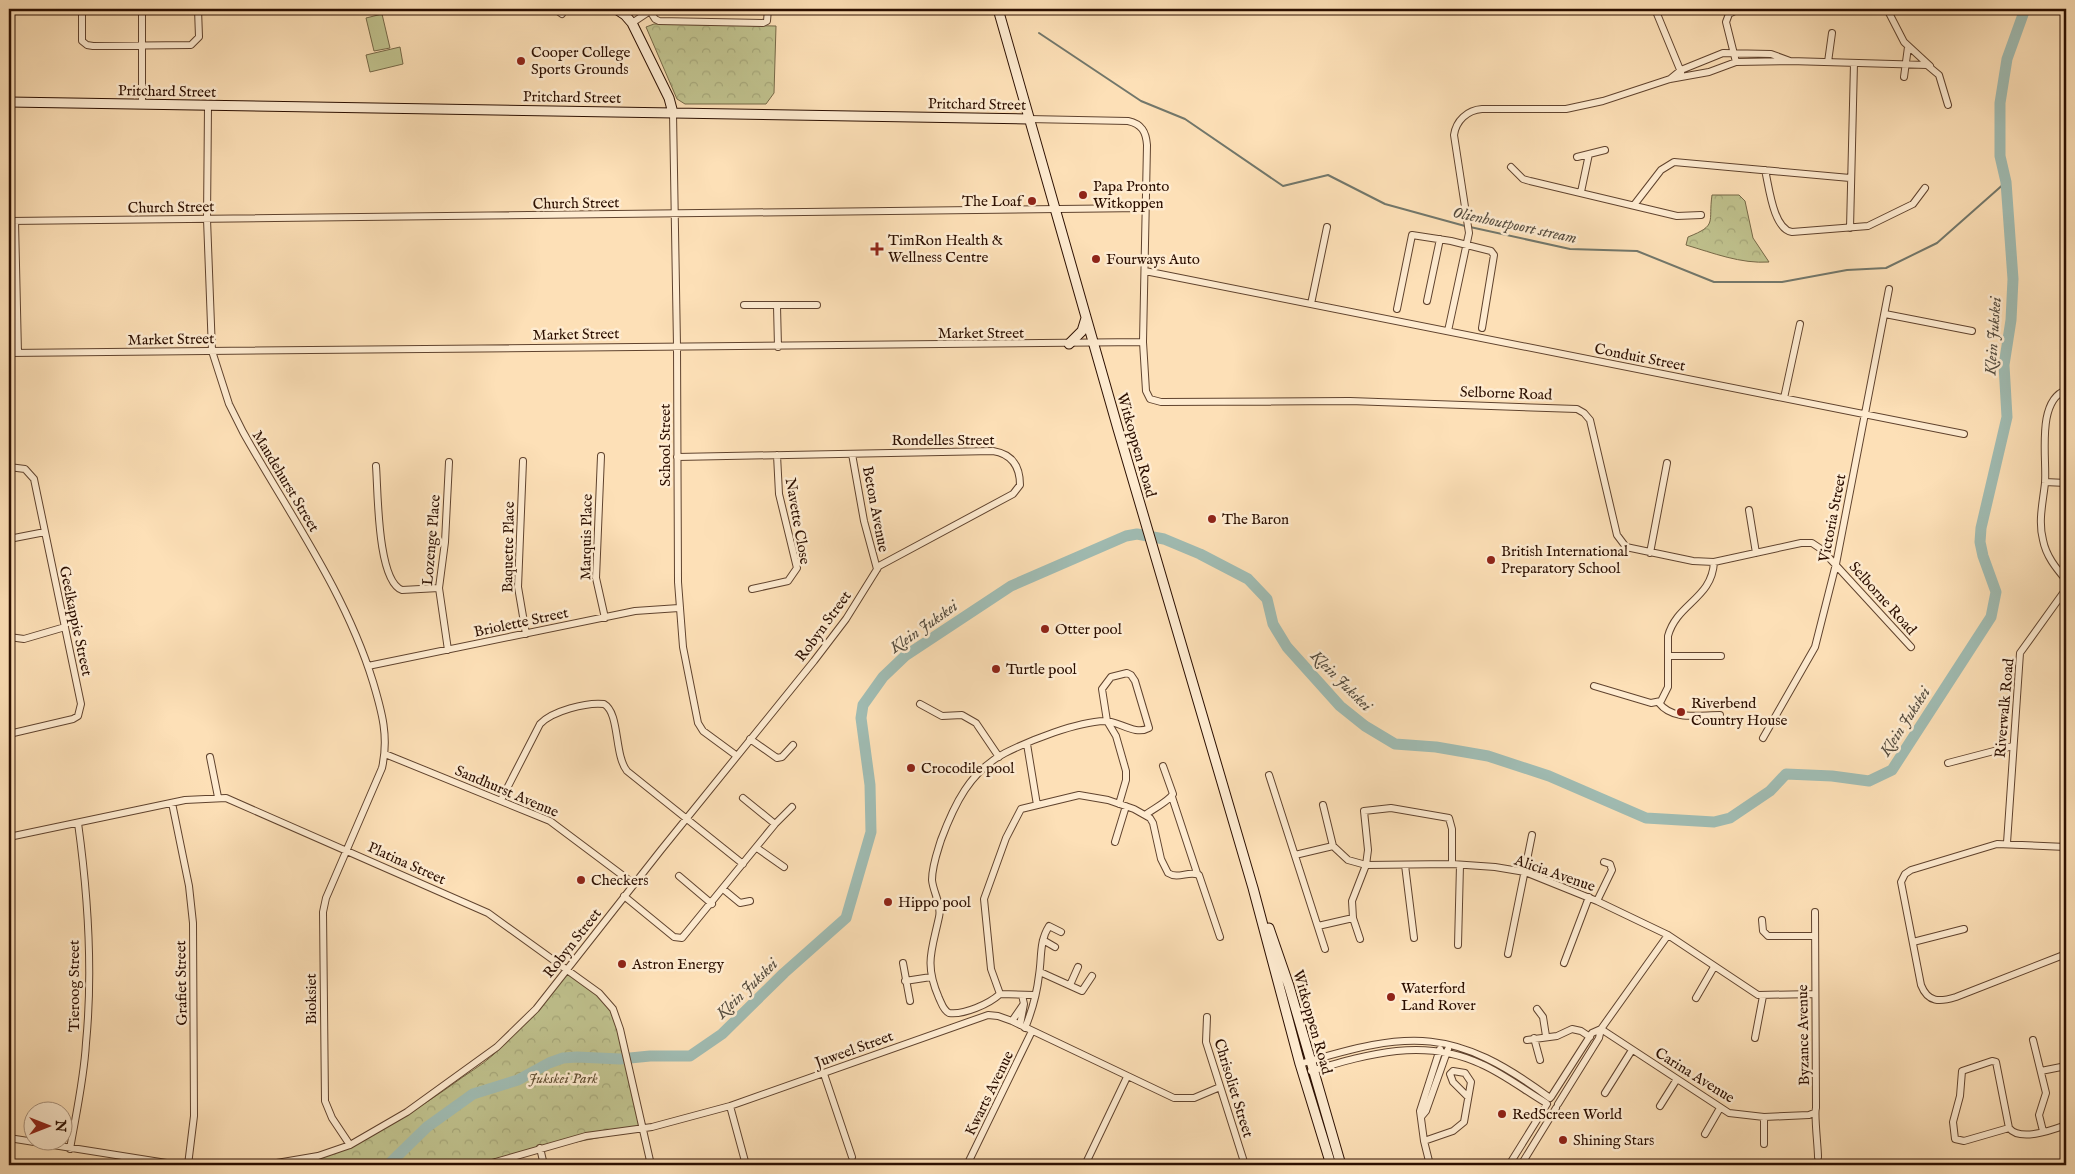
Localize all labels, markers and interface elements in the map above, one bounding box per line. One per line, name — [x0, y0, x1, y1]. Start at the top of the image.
place label: Cooper College Sports Grounds — [531, 43, 631, 79]
marker: Cooper College Sports Grounds — [515, 55, 527, 67]
street label: Pritchard Street — [118, 81, 216, 102]
street label: Pritchard Street — [523, 87, 621, 108]
street label: Pritchard Street — [928, 94, 1026, 115]
place label: Papa Pronto Witkoppen — [1093, 177, 1169, 213]
marker: Papa Pronto Witkoppen — [1077, 189, 1089, 201]
place label: The Loaf — [962, 192, 1025, 211]
street label: Church Street — [532, 193, 620, 214]
marker: The Loaf — [1026, 195, 1038, 207]
street label: Church Street — [127, 197, 215, 218]
water label: Olienhoutpoort stream — [1451, 203, 1578, 249]
place label: TimRon Health & Wellness Centre — [888, 231, 1003, 267]
marker: TimRon Health & Wellness Centre — [870, 242, 884, 256]
place label: Fourways Auto — [1106, 250, 1200, 269]
marker: Fourways Auto — [1090, 253, 1102, 265]
water label: Klein Jukskei — [1981, 295, 2007, 377]
street label: Market Street — [533, 324, 619, 345]
street label: Market Street — [938, 324, 1024, 343]
street label: Market Street — [128, 329, 214, 350]
street label: Conduit Street — [1593, 339, 1687, 376]
street label: Selborne Road — [1460, 382, 1553, 405]
street label: Witkoppen Road — [1113, 391, 1161, 500]
street label: School Street — [656, 404, 675, 486]
street label: Maudehurst Street — [248, 427, 323, 536]
street label: Rondelles Street — [891, 431, 995, 450]
street label: Beton Avenue — [858, 465, 893, 554]
street label: Victoria Street — [1814, 472, 1850, 565]
street label: Navette Close — [781, 476, 815, 566]
street label: Lozenge Place — [418, 493, 445, 587]
street label: Marquis Place — [576, 494, 597, 580]
street label: Baquette Place — [498, 501, 519, 593]
place label: The Baron — [1222, 510, 1289, 529]
marker: The Baron — [1206, 513, 1218, 525]
place label: British International Preparatory School — [1501, 542, 1629, 578]
marker: British International Preparatory School — [1485, 554, 1497, 566]
street label: Selborne Road — [1845, 558, 1921, 640]
street label: Geelkappie Street — [55, 564, 96, 678]
street label: Robyn Street — [791, 587, 856, 666]
water label: Klein Jukskei — [885, 596, 963, 659]
street label: Briolette Street — [472, 603, 570, 642]
place label: Otter pool — [1055, 620, 1123, 639]
marker: Otter pool — [1039, 623, 1051, 635]
water label: Klein Jukskei — [1305, 646, 1376, 717]
street label: Riverwalk Road — [1991, 656, 2018, 759]
place label: Turtle pool — [1006, 660, 1077, 679]
marker: Turtle pool — [990, 663, 1002, 675]
water label: Klein Jukskei — [1875, 683, 1936, 761]
place label: Riverbend Country House — [1691, 694, 1788, 730]
marker: Riverbend Country House — [1675, 706, 1687, 718]
place label: Crocodile pool — [921, 759, 1015, 778]
street label: Sandhurst Avenue — [452, 761, 562, 822]
marker: Crocodile pool — [905, 762, 917, 774]
street label: Platina Street — [365, 838, 449, 889]
street label: Alicia Avenue — [1511, 850, 1598, 896]
place label: Checkers — [591, 871, 649, 890]
marker: Checkers — [575, 874, 587, 886]
place label: Hippo pool — [898, 893, 972, 912]
marker: Hippo pool — [882, 896, 894, 908]
street label: Robyn Street — [539, 905, 605, 982]
street label: Tieroog Street — [65, 940, 84, 1032]
street label: Grafiet Street — [171, 940, 192, 1026]
water label: Klein Jukskei — [712, 954, 784, 1025]
place label: Astron Energy — [631, 955, 725, 974]
marker: Astron Energy — [616, 958, 628, 970]
street label: Witkoppen Road — [1289, 968, 1337, 1077]
street label: Bioksiet — [302, 973, 321, 1025]
place label: Waterford Land Rover — [1401, 979, 1476, 1015]
street label: Byzance Avenue — [1793, 984, 1814, 1086]
marker: Waterford Land Rover — [1385, 991, 1397, 1003]
street label: Juweel Street — [811, 1027, 896, 1073]
street label: Chrisoliet Street — [1210, 1037, 1258, 1140]
street label: Carina Avenue — [1651, 1043, 1738, 1107]
street label: Kwarts Avenue — [961, 1048, 1018, 1139]
park label: Jukskei Park — [528, 1069, 598, 1088]
north arrow — [22, 1102, 72, 1152]
place label: RedScreen World — [1512, 1105, 1623, 1124]
marker: RedScreen World — [1496, 1108, 1508, 1120]
text: N — [51, 1119, 69, 1132]
place label: Shining Stars — [1573, 1131, 1654, 1150]
marker: Shining Stars — [1557, 1134, 1569, 1146]

